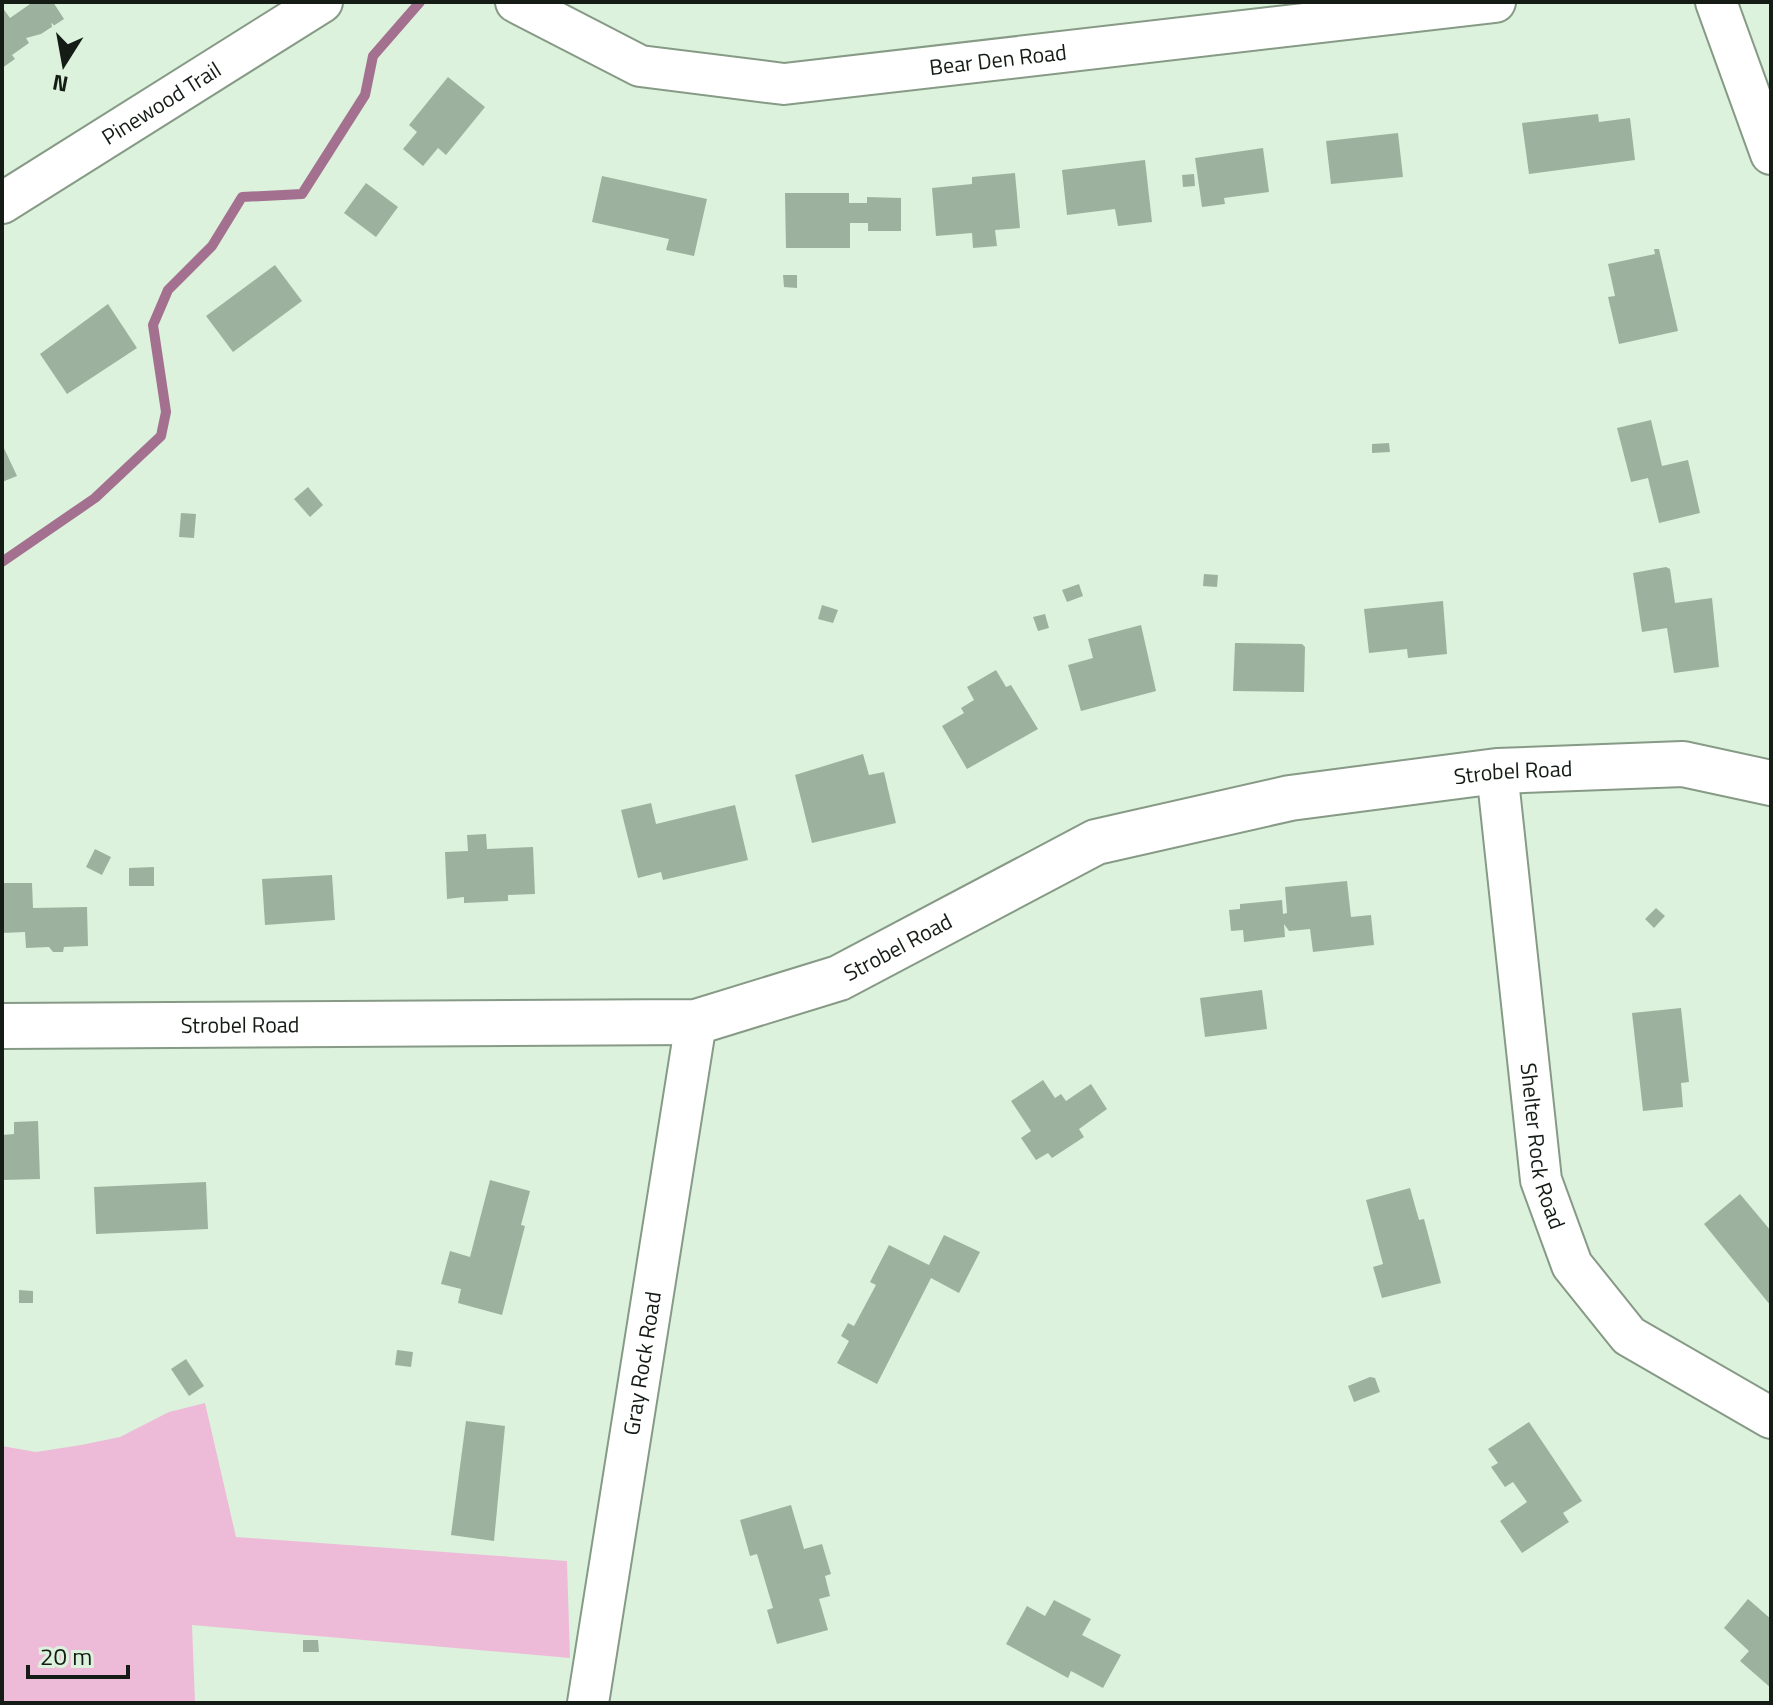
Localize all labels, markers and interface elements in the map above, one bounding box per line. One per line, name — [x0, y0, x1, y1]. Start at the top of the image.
north arrow — [24, 24, 104, 104]
street label: Bear Den Road — [928, 35, 1068, 84]
street label: Pinewood Trail — [95, 53, 228, 153]
text: N — [49, 65, 71, 102]
street label: Strobel Road — [1452, 751, 1573, 793]
street label: Strobel Road — [837, 904, 958, 990]
street label: Strobel Road — [181, 1007, 299, 1042]
street label: Shelter Rock Road — [1511, 1061, 1574, 1234]
street label: Gray Rock Road — [614, 1289, 670, 1438]
scale bar — [28, 1629, 128, 1679]
text: 20 m — [40, 1638, 92, 1674]

